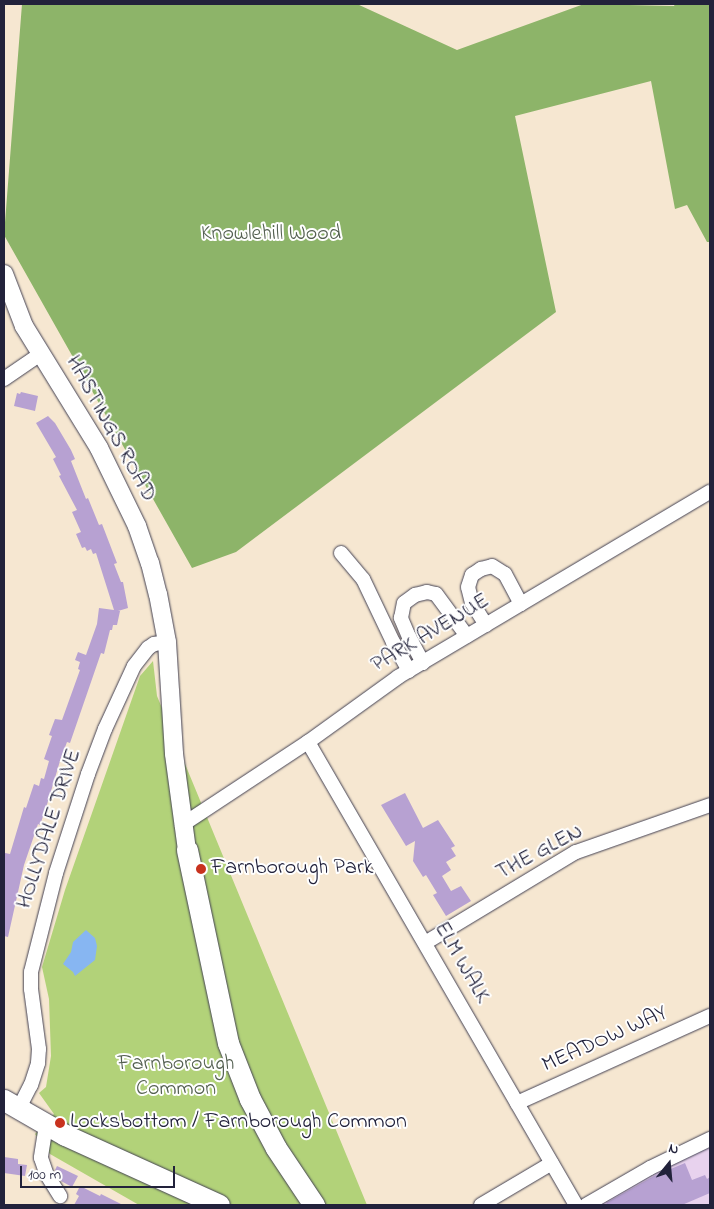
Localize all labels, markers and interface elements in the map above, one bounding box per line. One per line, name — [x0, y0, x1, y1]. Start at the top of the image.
park label: Knowlehill Wood — [201, 222, 341, 248]
street label: HASTINGS ROAD — [59, 351, 161, 507]
street label: PARK AVENUE — [367, 589, 495, 679]
street label: HOLLYDALE DRIVE — [12, 746, 88, 912]
street label: THE GLEN — [492, 819, 588, 887]
place label: Farnborough Park — [211, 856, 373, 882]
marker: Farnborough Park — [195, 863, 207, 875]
street label: ELM WALK — [427, 918, 495, 1008]
street label: MEADOW WAY — [538, 1001, 672, 1079]
park label: Farnborough Common — [117, 1051, 235, 1102]
place label: Locksbottom / Farnborough Common — [70, 1110, 407, 1136]
marker: Locksbottom / Farnborough Common — [54, 1117, 66, 1129]
text: N — [666, 1138, 681, 1161]
north arrow — [644, 1139, 694, 1189]
scale bar — [22, 1156, 178, 1188]
text: 100 m — [28, 1164, 61, 1186]

